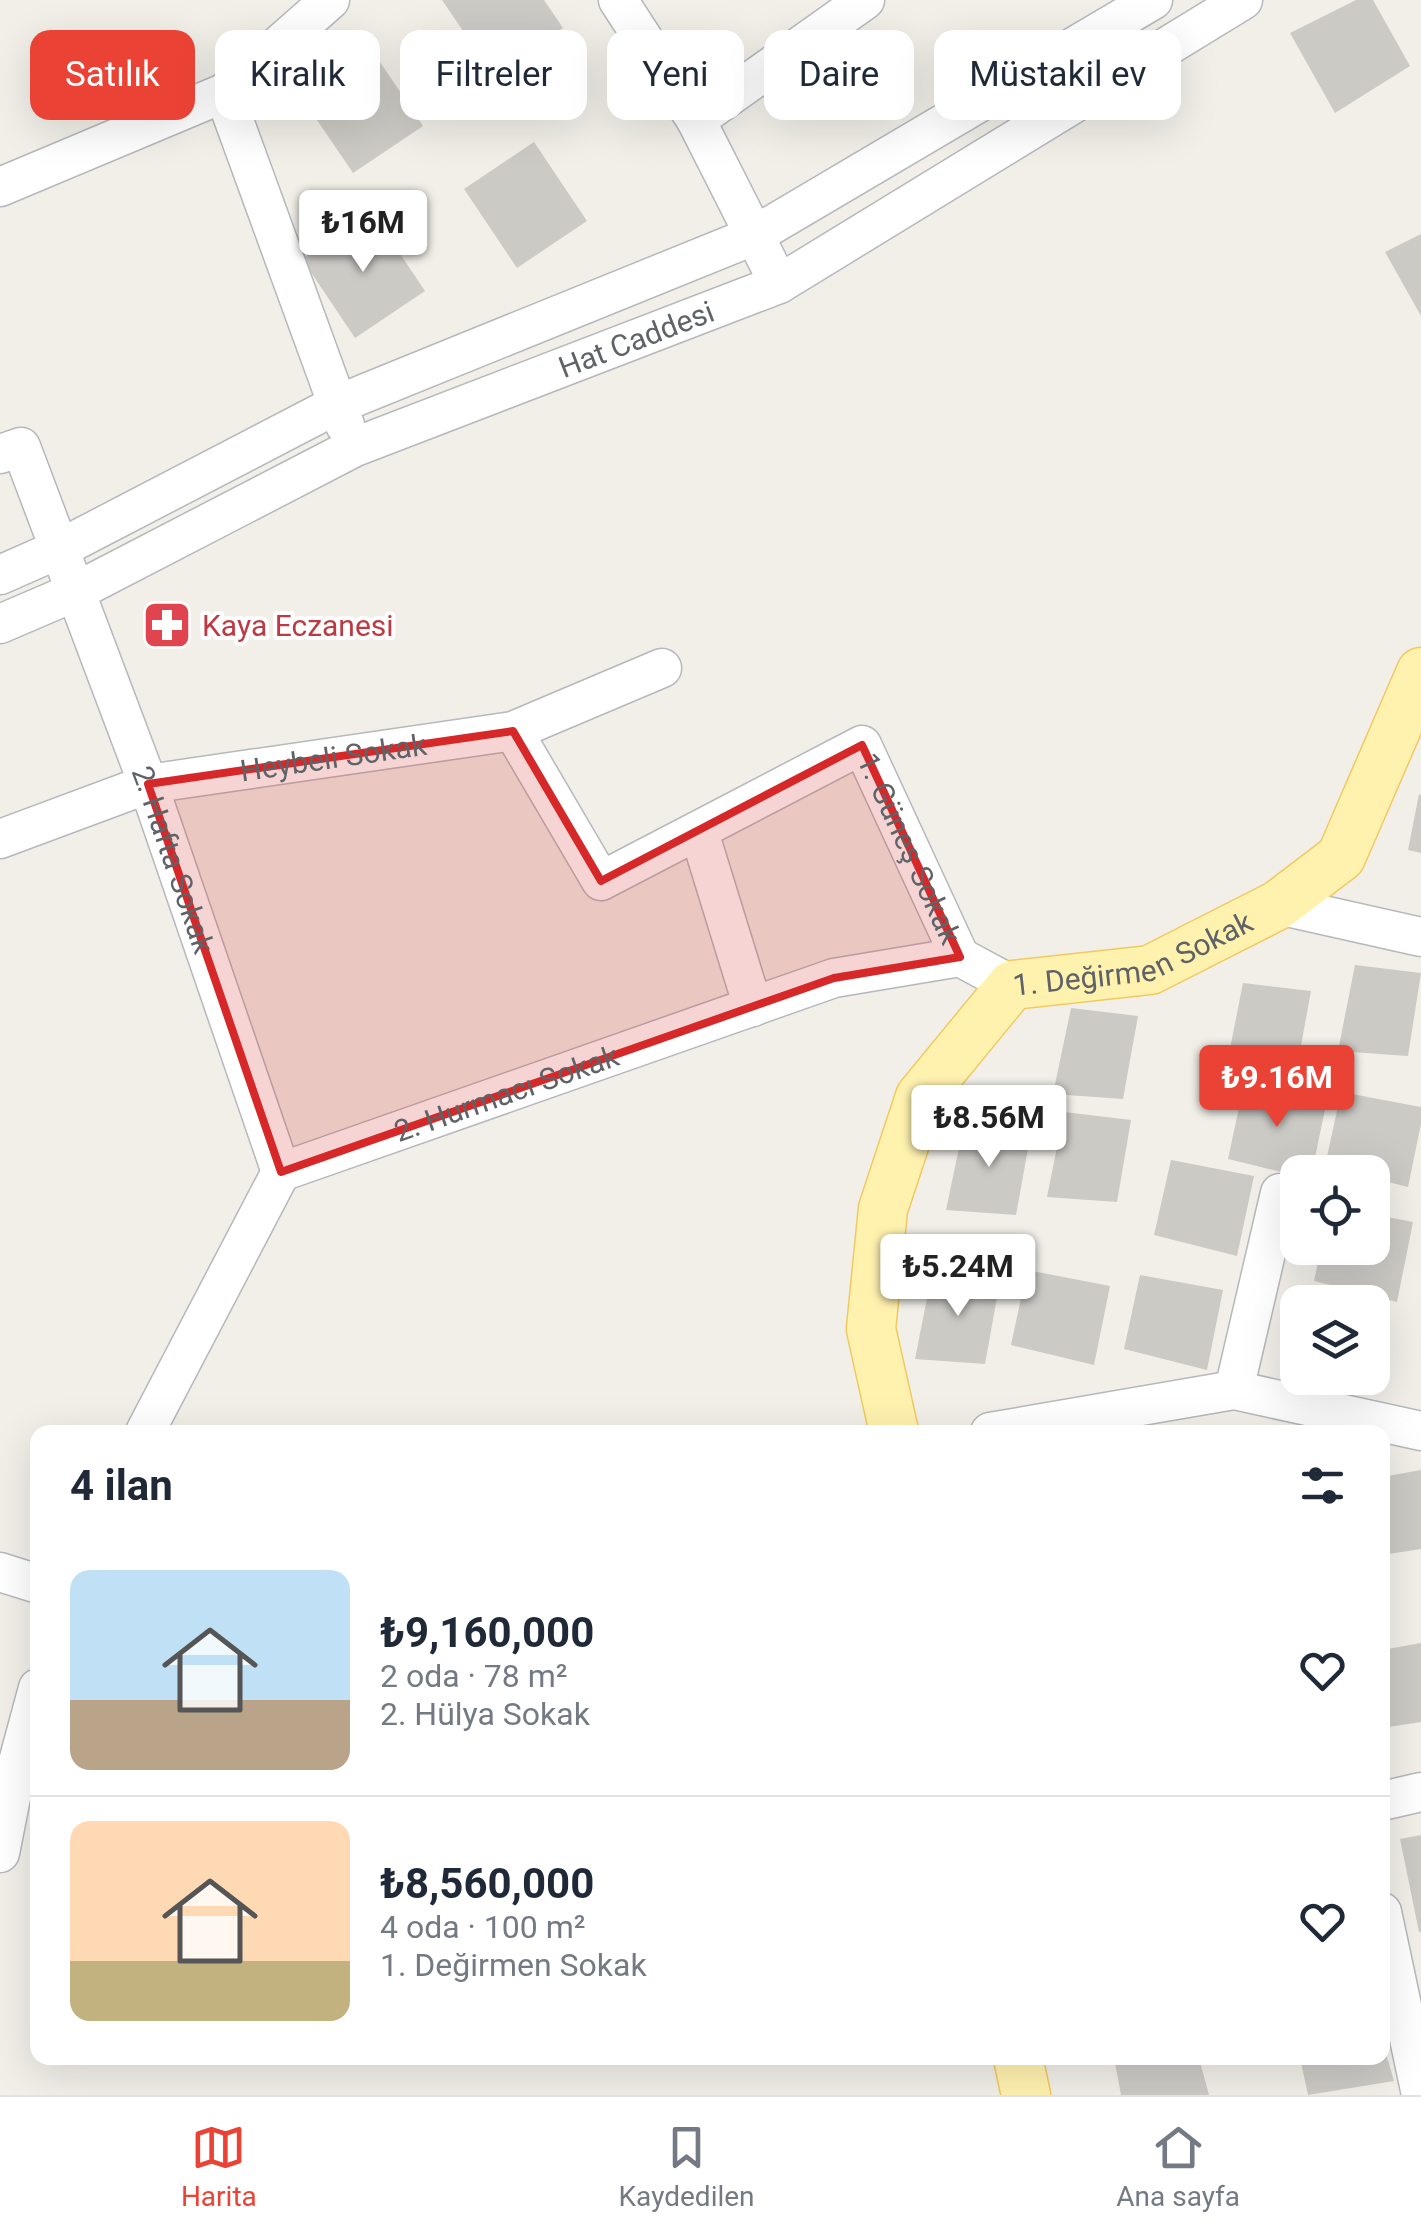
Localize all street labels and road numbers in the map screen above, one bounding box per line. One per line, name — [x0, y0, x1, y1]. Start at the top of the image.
street label: Hat Caddesi — [554, 293, 719, 385]
street label: Heybeli Sokak — [238, 726, 429, 788]
street label: 1. Güneş Sokak — [851, 747, 969, 950]
street label: 2. Hafta Sokak — [125, 761, 222, 958]
street label: 1. Değirmen Sokak — [1011, 903, 1259, 1002]
street label: 2. Hurmacı Sokak — [389, 1037, 624, 1148]

